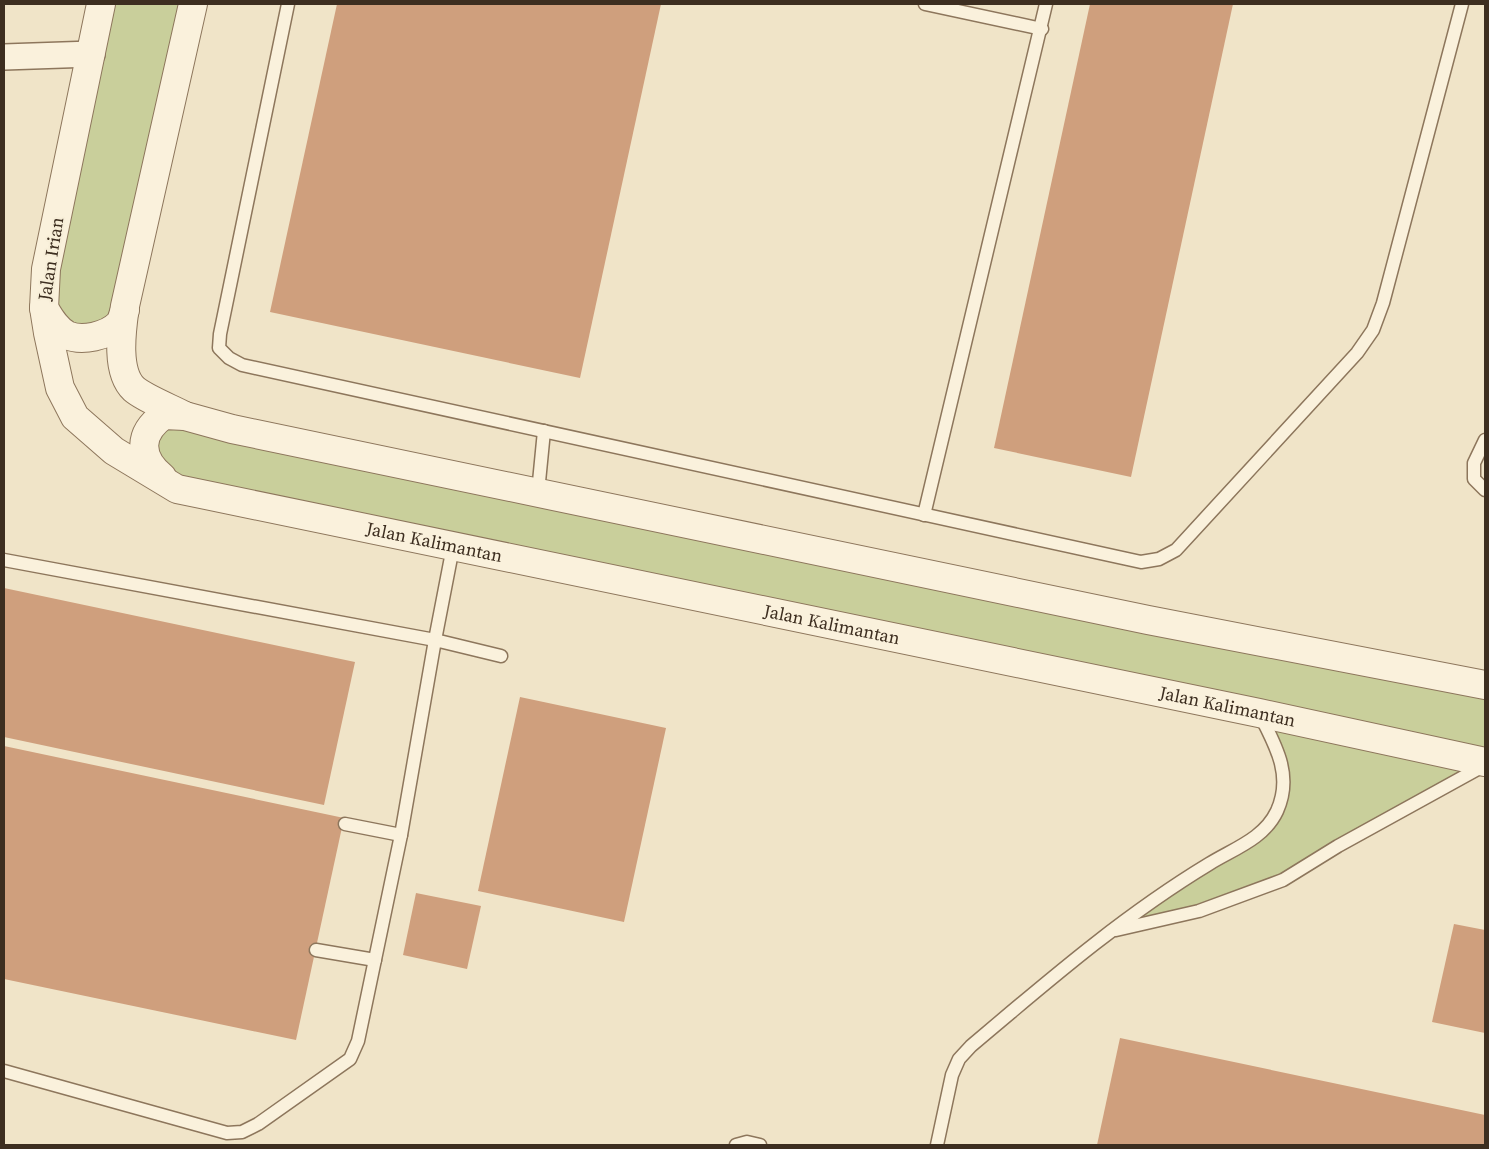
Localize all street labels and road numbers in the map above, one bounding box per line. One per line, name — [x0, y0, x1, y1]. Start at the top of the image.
street label: Jalan Irian — [31, 215, 69, 304]
street label: Jalan Kalimantan — [363, 515, 505, 568]
street label: Jalan Kalimantan — [761, 598, 902, 650]
street label: Jalan Kalimantan — [1156, 679, 1298, 733]

